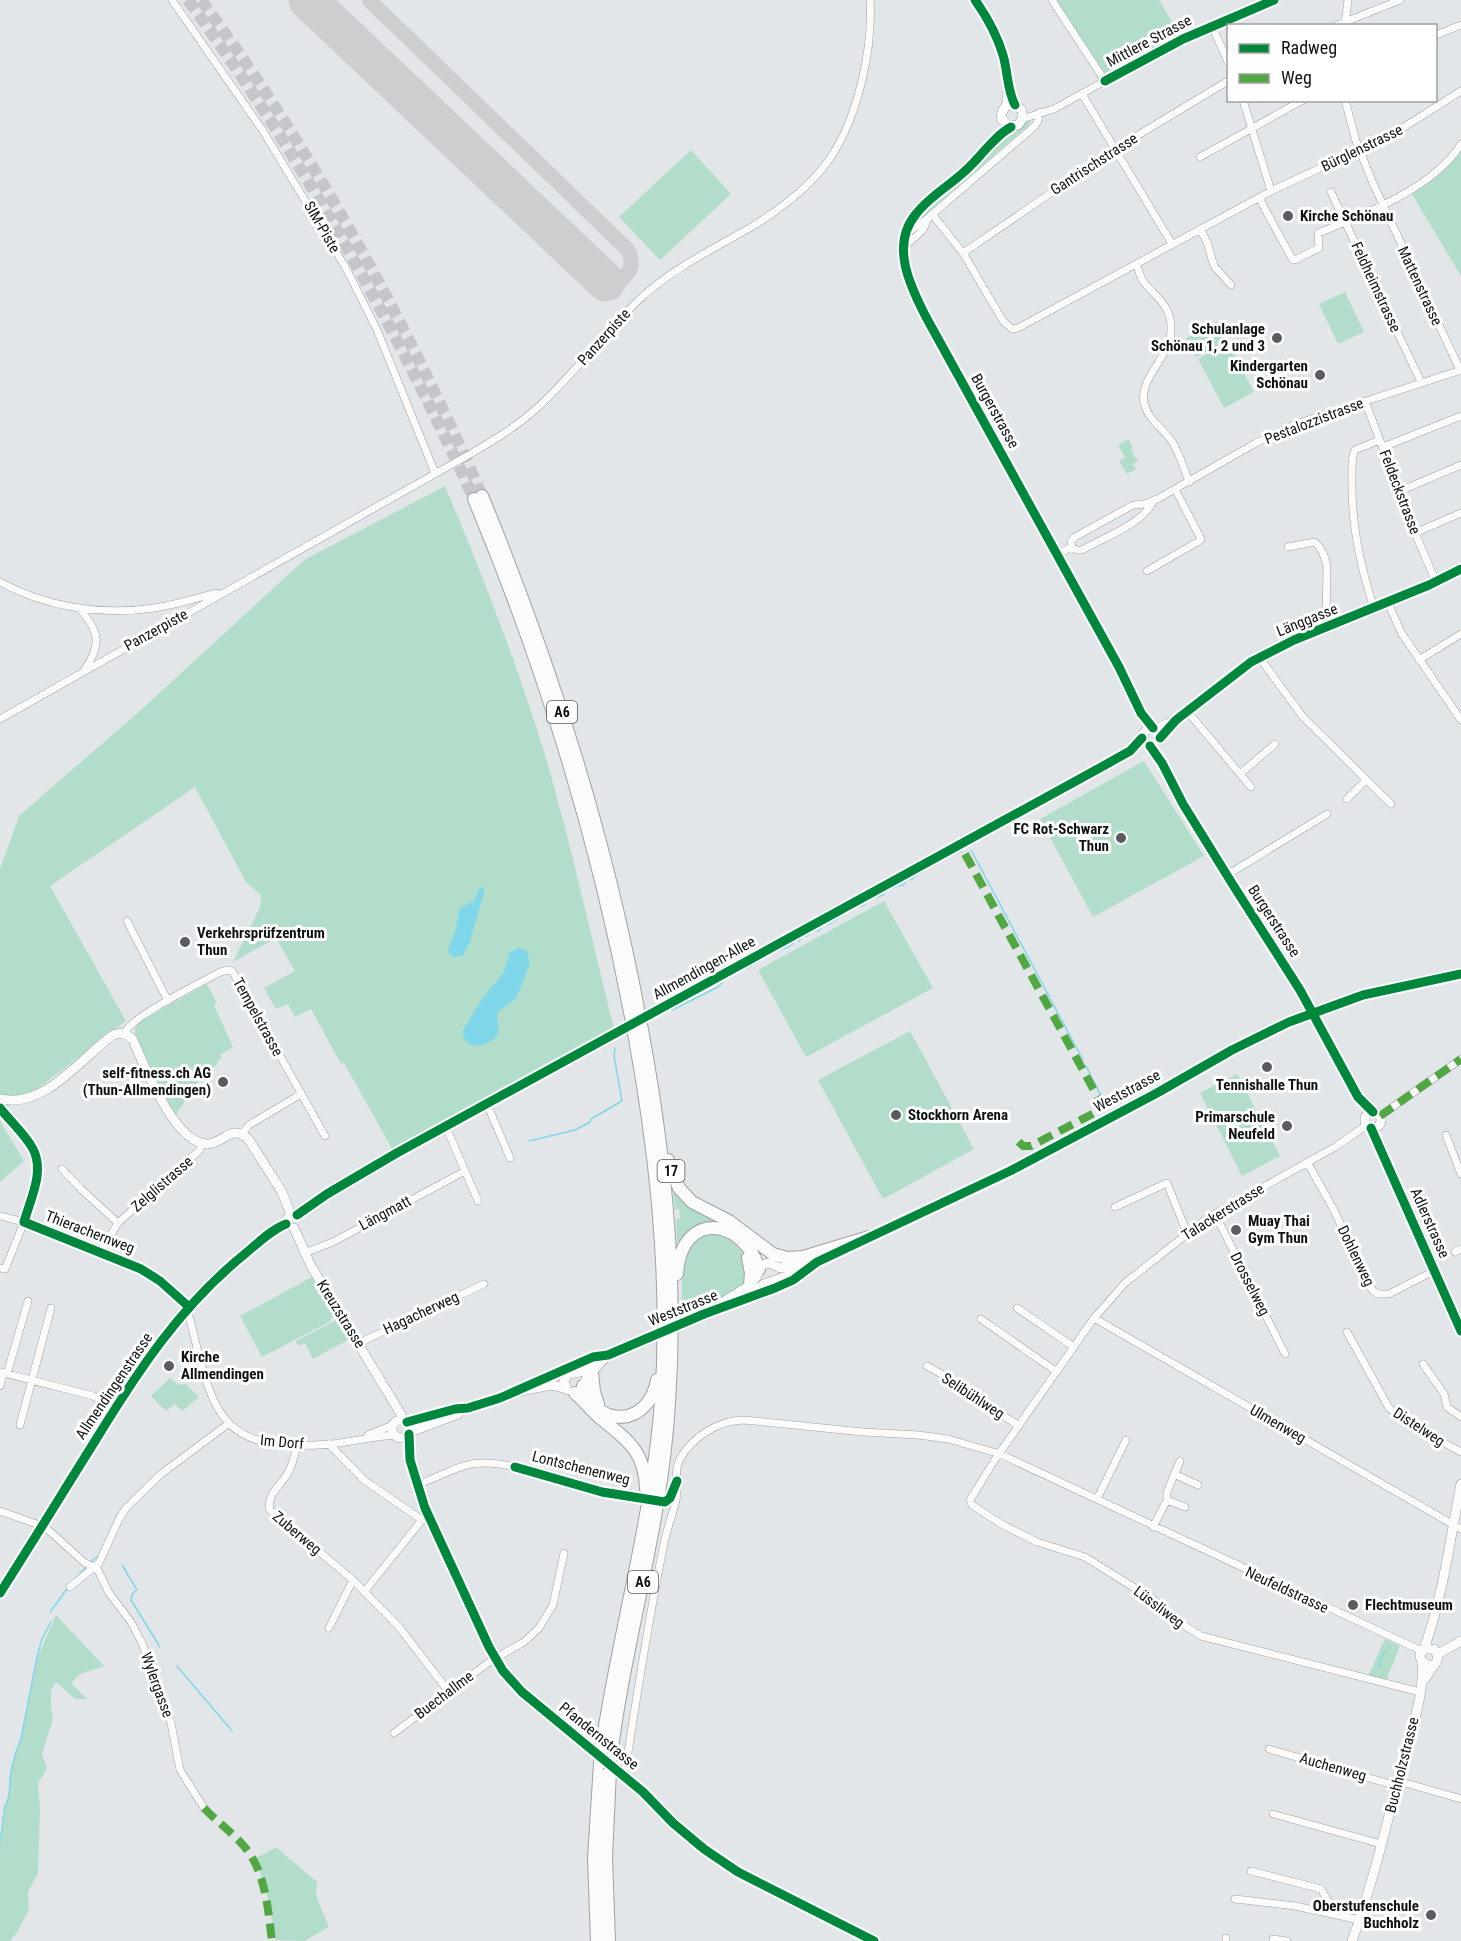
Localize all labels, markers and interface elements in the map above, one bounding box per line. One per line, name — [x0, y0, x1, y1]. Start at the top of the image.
street label: Mittlere Strasse — [1104, 11, 1194, 71]
legend — [1227, 24, 1437, 102]
text: Radweg — [1281, 37, 1337, 58]
text: Weg — [1281, 67, 1312, 88]
street label: Bürglenstrasse — [1318, 121, 1406, 175]
street label: Gantrischstrasse — [1047, 129, 1141, 199]
street label: SIM-Piste — [300, 198, 344, 256]
place label: Kirche Schönau — [1300, 207, 1394, 225]
marker: Kirche Schönau — [1281, 209, 1295, 223]
street label: Feldheimstrasse — [1347, 239, 1405, 335]
street label: Mattenstrasse — [1394, 244, 1446, 328]
street label: Panzerpiste — [574, 305, 634, 369]
place label: Schulanlage Schönau 1, 2 und 3 — [1151, 320, 1265, 355]
marker: Schulanlage Schönau 1, 2 und 3 — [1270, 331, 1284, 345]
place label: Kindergarten Schönau — [1230, 357, 1308, 392]
marker: Kindergarten Schönau — [1313, 368, 1327, 382]
street label: Burgerstrasse — [967, 371, 1023, 451]
street label: Pestalozzistrasse — [1262, 394, 1366, 448]
street label: Feldeckstrasse — [1376, 447, 1424, 537]
street label: Länggasse — [1274, 600, 1340, 640]
street label: Panzerpiste — [121, 605, 191, 655]
road number: A6 — [547, 701, 577, 723]
place label: FC Rot-Schwarz Thun — [1013, 820, 1109, 855]
marker: FC Rot-Schwarz Thun — [1114, 831, 1128, 845]
street label: Burgerstrasse — [1244, 882, 1304, 960]
place label: Verkehrsprüfzentrum Thun — [197, 924, 325, 959]
street label: Allmendingen-Allee — [650, 932, 758, 1004]
marker: Verkehrsprüfzentrum Thun — [178, 935, 192, 949]
street label: Tempelstrasse — [229, 975, 287, 1059]
marker: Tennishalle Thun — [1260, 1060, 1274, 1074]
place label: self-fitness.ch AG (Thun-Allmendingen) — [83, 1064, 211, 1099]
street label: Weststrasse — [1091, 1066, 1163, 1116]
marker: self-fitness.ch AG (Thun-Allmendingen) — [216, 1075, 230, 1089]
place label: Tennishalle Thun — [1216, 1076, 1318, 1094]
place label: Stockhorn Arena — [908, 1106, 1008, 1124]
marker: Stockhorn Arena — [889, 1108, 903, 1122]
place label: Primarschule Neufeld — [1195, 1108, 1275, 1143]
marker: Primarschule Neufeld — [1280, 1119, 1294, 1133]
street label: Zelglistrasse — [127, 1152, 197, 1216]
road number: 17 — [658, 1160, 684, 1182]
street label: Talackerstrasse — [1179, 1180, 1267, 1244]
street label: Adlerstrasse — [1407, 1185, 1453, 1261]
street label: Längmatt — [356, 1192, 414, 1234]
street label: Thierachernweg — [43, 1207, 137, 1257]
place label: Muay Thai Gym Thun — [1248, 1212, 1310, 1247]
marker: Muay Thai Gym Thun — [1229, 1223, 1243, 1237]
street label: Dohlenweg — [1334, 1223, 1378, 1289]
street label: Drosselweg — [1226, 1249, 1274, 1319]
street label: Kreuzstrasse — [313, 1277, 369, 1351]
street label: Weststrasse — [646, 1286, 720, 1330]
street label: Hagacherweg — [380, 1288, 462, 1338]
street label: Allmendingenstrasse — [72, 1329, 156, 1443]
place label: Kirche Allmendingen — [181, 1348, 264, 1383]
marker: Kirche Allmendingen — [162, 1359, 176, 1373]
street label: Selibühlweg — [938, 1369, 1008, 1423]
street label: Ulmenweg — [1247, 1401, 1309, 1447]
street label: Distelweg — [1390, 1404, 1448, 1450]
street label: Im Dorf — [259, 1431, 305, 1453]
street label: Lontschenenweg — [530, 1447, 632, 1489]
street label: Zuberweg — [269, 1507, 325, 1559]
street label: Neufeldstrasse — [1243, 1563, 1331, 1617]
road number: A6 — [628, 1571, 658, 1593]
street label: Lüssliweg — [1130, 1582, 1188, 1632]
place label: Flechtmuseum — [1365, 1596, 1453, 1614]
marker: Flechtmuseum — [1346, 1598, 1360, 1612]
street label: Wylergasse — [137, 1650, 177, 1720]
street label: Buechallme — [411, 1667, 477, 1723]
street label: Pfandernstrasse — [556, 1698, 642, 1774]
street label: Buchholzstrasse — [1381, 1715, 1423, 1815]
street label: Auchenweg — [1298, 1749, 1368, 1785]
place label: Oberstufenschule Buchholz — [1313, 1897, 1419, 1932]
marker: Oberstufenschule Buchholz — [1424, 1908, 1438, 1922]

